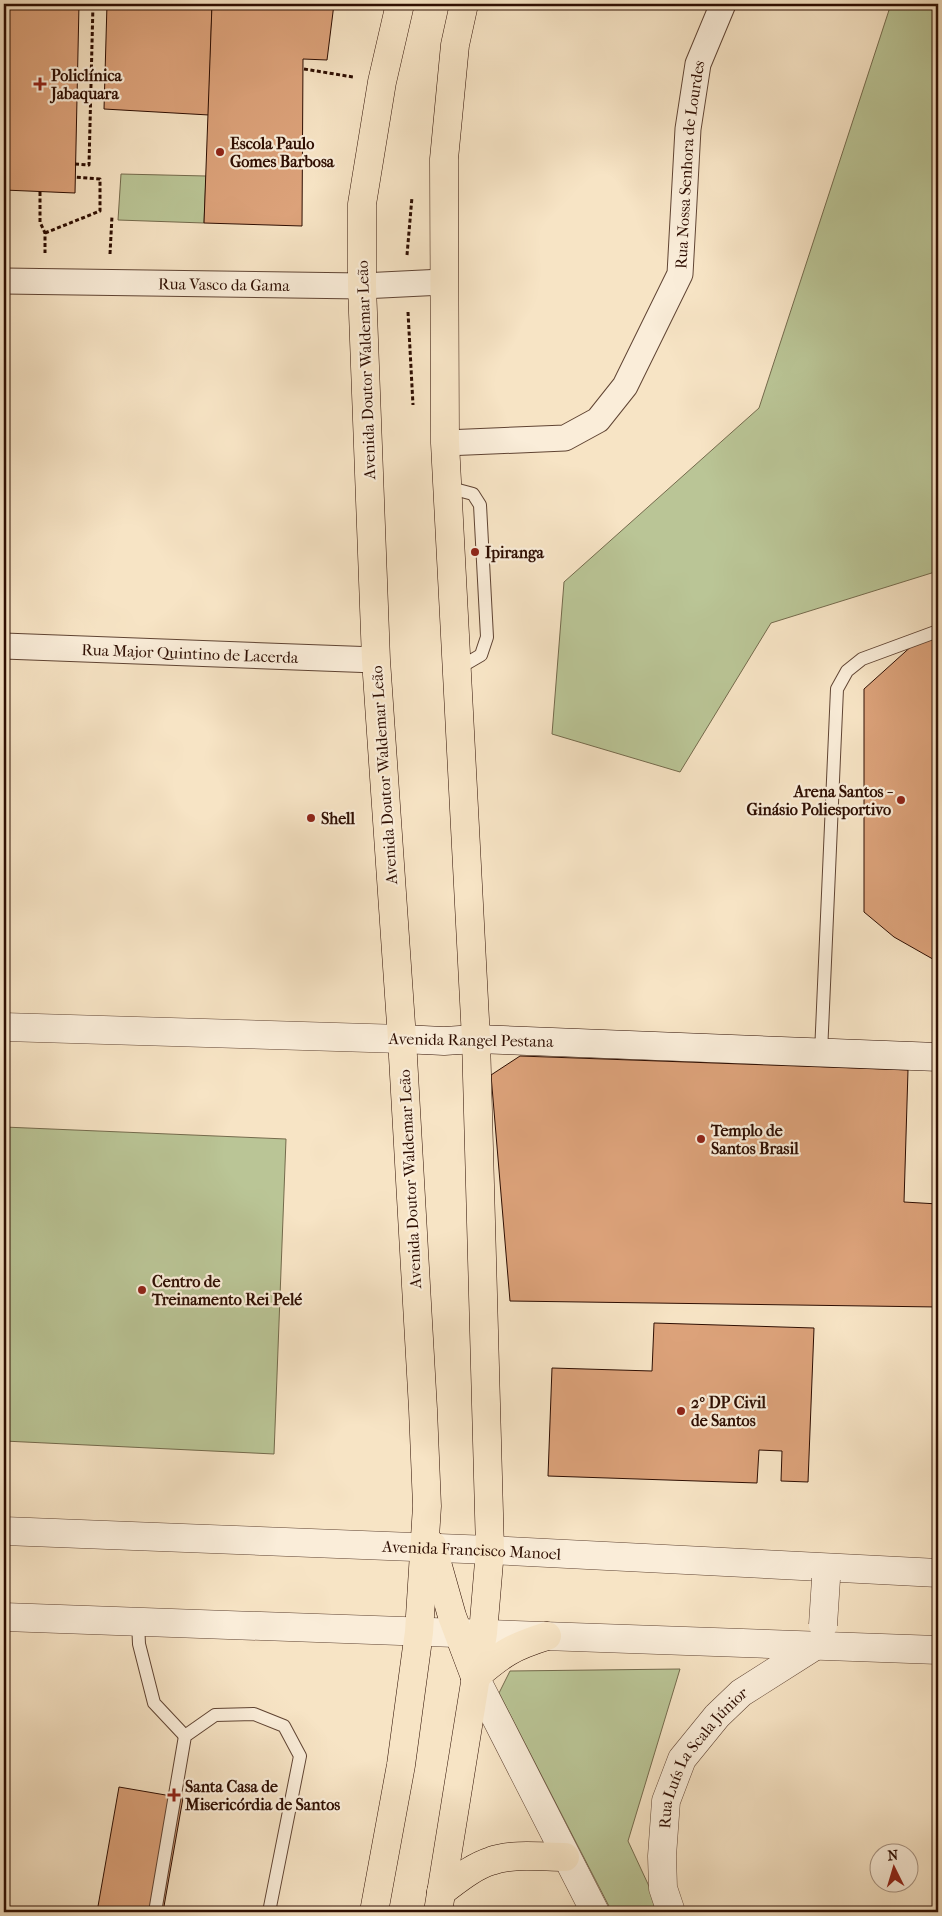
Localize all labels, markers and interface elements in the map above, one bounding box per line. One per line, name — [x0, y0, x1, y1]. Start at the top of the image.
street label: Rua Nossa Senhora de Lourdes — [671, 56, 708, 269]
place label: Policlínica Jabaquara — [49, 66, 122, 104]
marker: Policlínica Jabaquara — [33, 77, 47, 91]
place label: Escola Paulo Gomes Barbosa — [230, 134, 335, 171]
marker: Escola Paulo Gomes Barbosa — [214, 146, 226, 158]
street label: Avenida Doutor Waldemar Leão — [353, 260, 379, 481]
street label: Rua Vasco da Gama — [158, 274, 291, 294]
place label: Ipiranga — [485, 543, 545, 563]
marker: Ipiranga — [469, 546, 481, 558]
street label: Rua Major Quintino de Lacerda — [81, 639, 299, 667]
street label: Avenida Doutor Waldemar Leão — [367, 665, 401, 886]
place label: Arena Santos - Ginásio Poliesportivo — [747, 782, 894, 820]
marker: Arena Santos - Ginásio Poliesportivo — [895, 794, 907, 806]
place label: Shell — [321, 809, 355, 828]
marker: Shell — [305, 812, 317, 824]
street label: Avenida Rangel Pestana — [387, 1029, 554, 1051]
street label: Avenida Doutor Waldemar Leão — [395, 1069, 425, 1290]
place label: Templo de Santos Brasil — [710, 1121, 799, 1158]
marker: Templo de Santos Brasil — [695, 1133, 707, 1145]
place label: Centro de Treinamento Rei Pelé — [151, 1272, 302, 1309]
marker: Centro de Treinamento Rei Pelé — [136, 1284, 148, 1296]
place label: 2º DP Civil de Santos — [691, 1393, 767, 1430]
marker: 2º DP Civil de Santos — [675, 1405, 687, 1417]
street label: Avenida Francisco Manoel — [381, 1536, 562, 1563]
street label: Rua Luís La Scala Júnior — [655, 1682, 750, 1829]
place label: Santa Casa de Misericórdia de Santos — [184, 1777, 340, 1814]
marker: Santa Casa de Misericórdia de Santos — [167, 1788, 181, 1802]
north arrow — [870, 1844, 920, 1894]
text: N — [887, 1847, 899, 1864]

